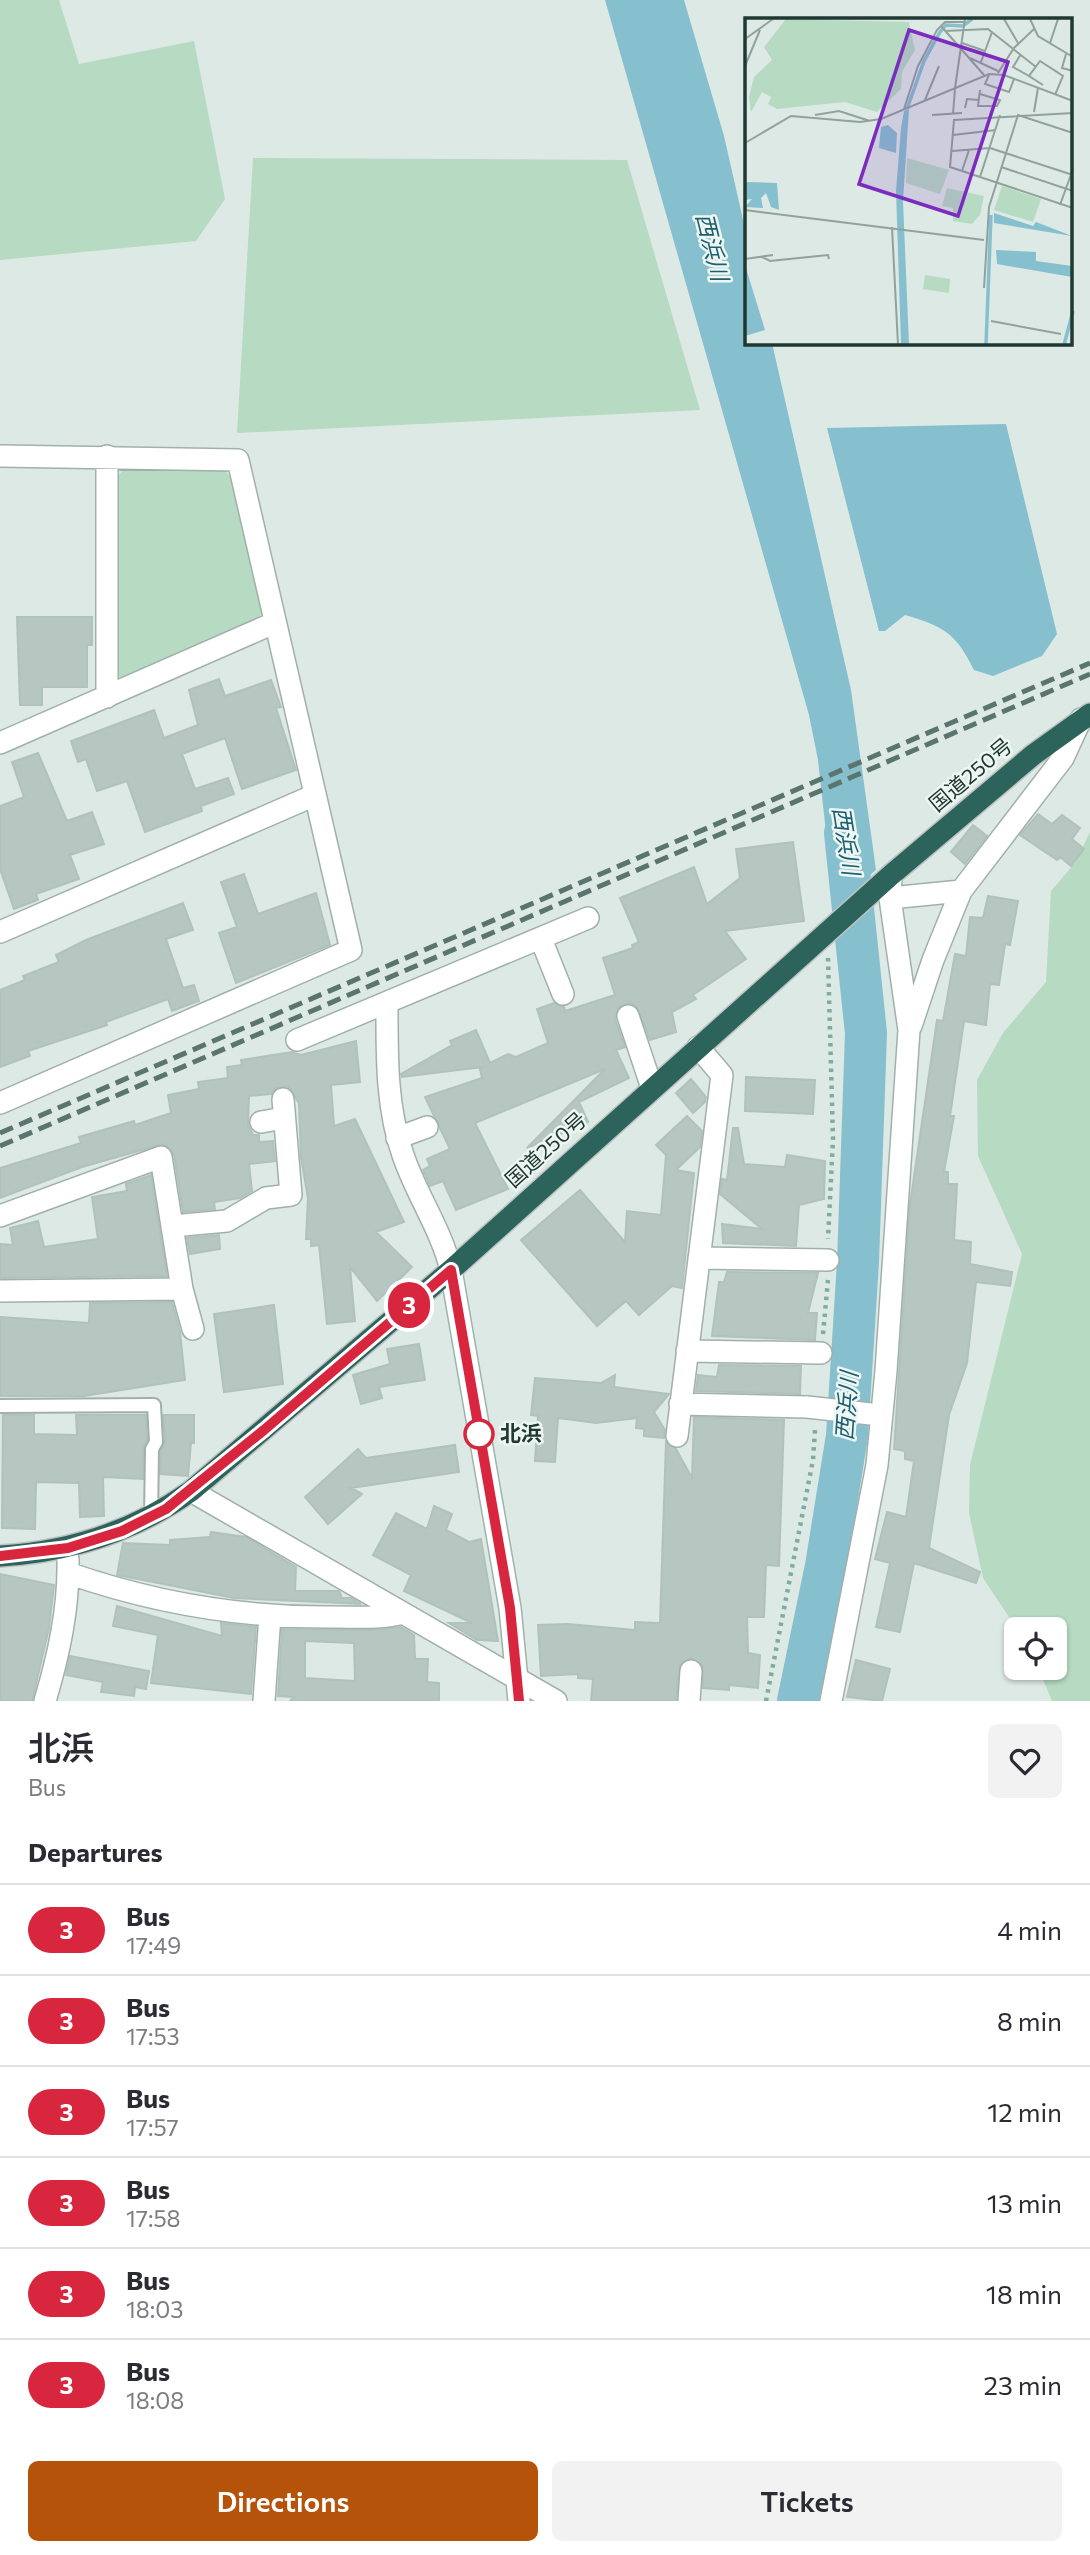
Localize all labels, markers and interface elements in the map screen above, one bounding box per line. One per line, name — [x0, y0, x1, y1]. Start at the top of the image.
inset map — [745, 18, 1072, 345]
water label: 西浜川 — [691, 210, 736, 287]
street label: 国道250号 — [924, 732, 1017, 816]
water label: 西浜川 — [828, 805, 867, 880]
street label: 国道250号 — [499, 1106, 591, 1192]
line badge: 3 — [386, 1282, 432, 1328]
text: 3 — [402, 1290, 416, 1319]
water label: 西浜川 — [830, 1368, 863, 1441]
marker: 北浜 — [464, 1419, 494, 1449]
place label: 北浜 — [500, 1420, 542, 1445]
map controls — [1004, 1617, 1067, 1680]
button: locate — [1004, 1617, 1067, 1680]
button: heart — [988, 1724, 1062, 1798]
text: 北浜 — [28, 1726, 94, 1767]
text: Bus — [28, 1773, 66, 1801]
text: Departures — [28, 1836, 163, 1867]
text: Bus — [126, 1900, 170, 1931]
text: 4 min — [997, 1914, 1062, 1945]
text: 3 — [60, 1915, 73, 1944]
text: 17:49 — [126, 1931, 181, 1959]
text: Bus — [126, 1991, 170, 2022]
text: 8 min — [997, 2005, 1062, 2036]
text: 3 — [60, 2006, 73, 2035]
text: 17:53 — [126, 2022, 180, 2050]
text: Bus — [126, 2082, 170, 2113]
text: 12 min — [987, 2096, 1062, 2127]
text: 3 — [60, 2097, 73, 2126]
text: 17:57 — [126, 2113, 179, 2141]
text: Bus — [126, 2173, 170, 2204]
text: 13 min — [987, 2187, 1062, 2218]
text: 3 — [60, 2188, 73, 2217]
text: 17:58 — [126, 2204, 181, 2232]
text: Bus — [126, 2264, 170, 2295]
text: 18 min — [986, 2278, 1062, 2309]
text: 3 — [60, 2279, 73, 2308]
text: 18:03 — [126, 2295, 183, 2323]
text: Bus — [126, 2355, 170, 2386]
text: 23 min — [984, 2369, 1062, 2400]
text: 3 — [60, 2370, 73, 2399]
text: 18:08 — [126, 2386, 184, 2414]
button: Directions — [28, 2461, 538, 2541]
button: Tickets — [552, 2461, 1062, 2541]

